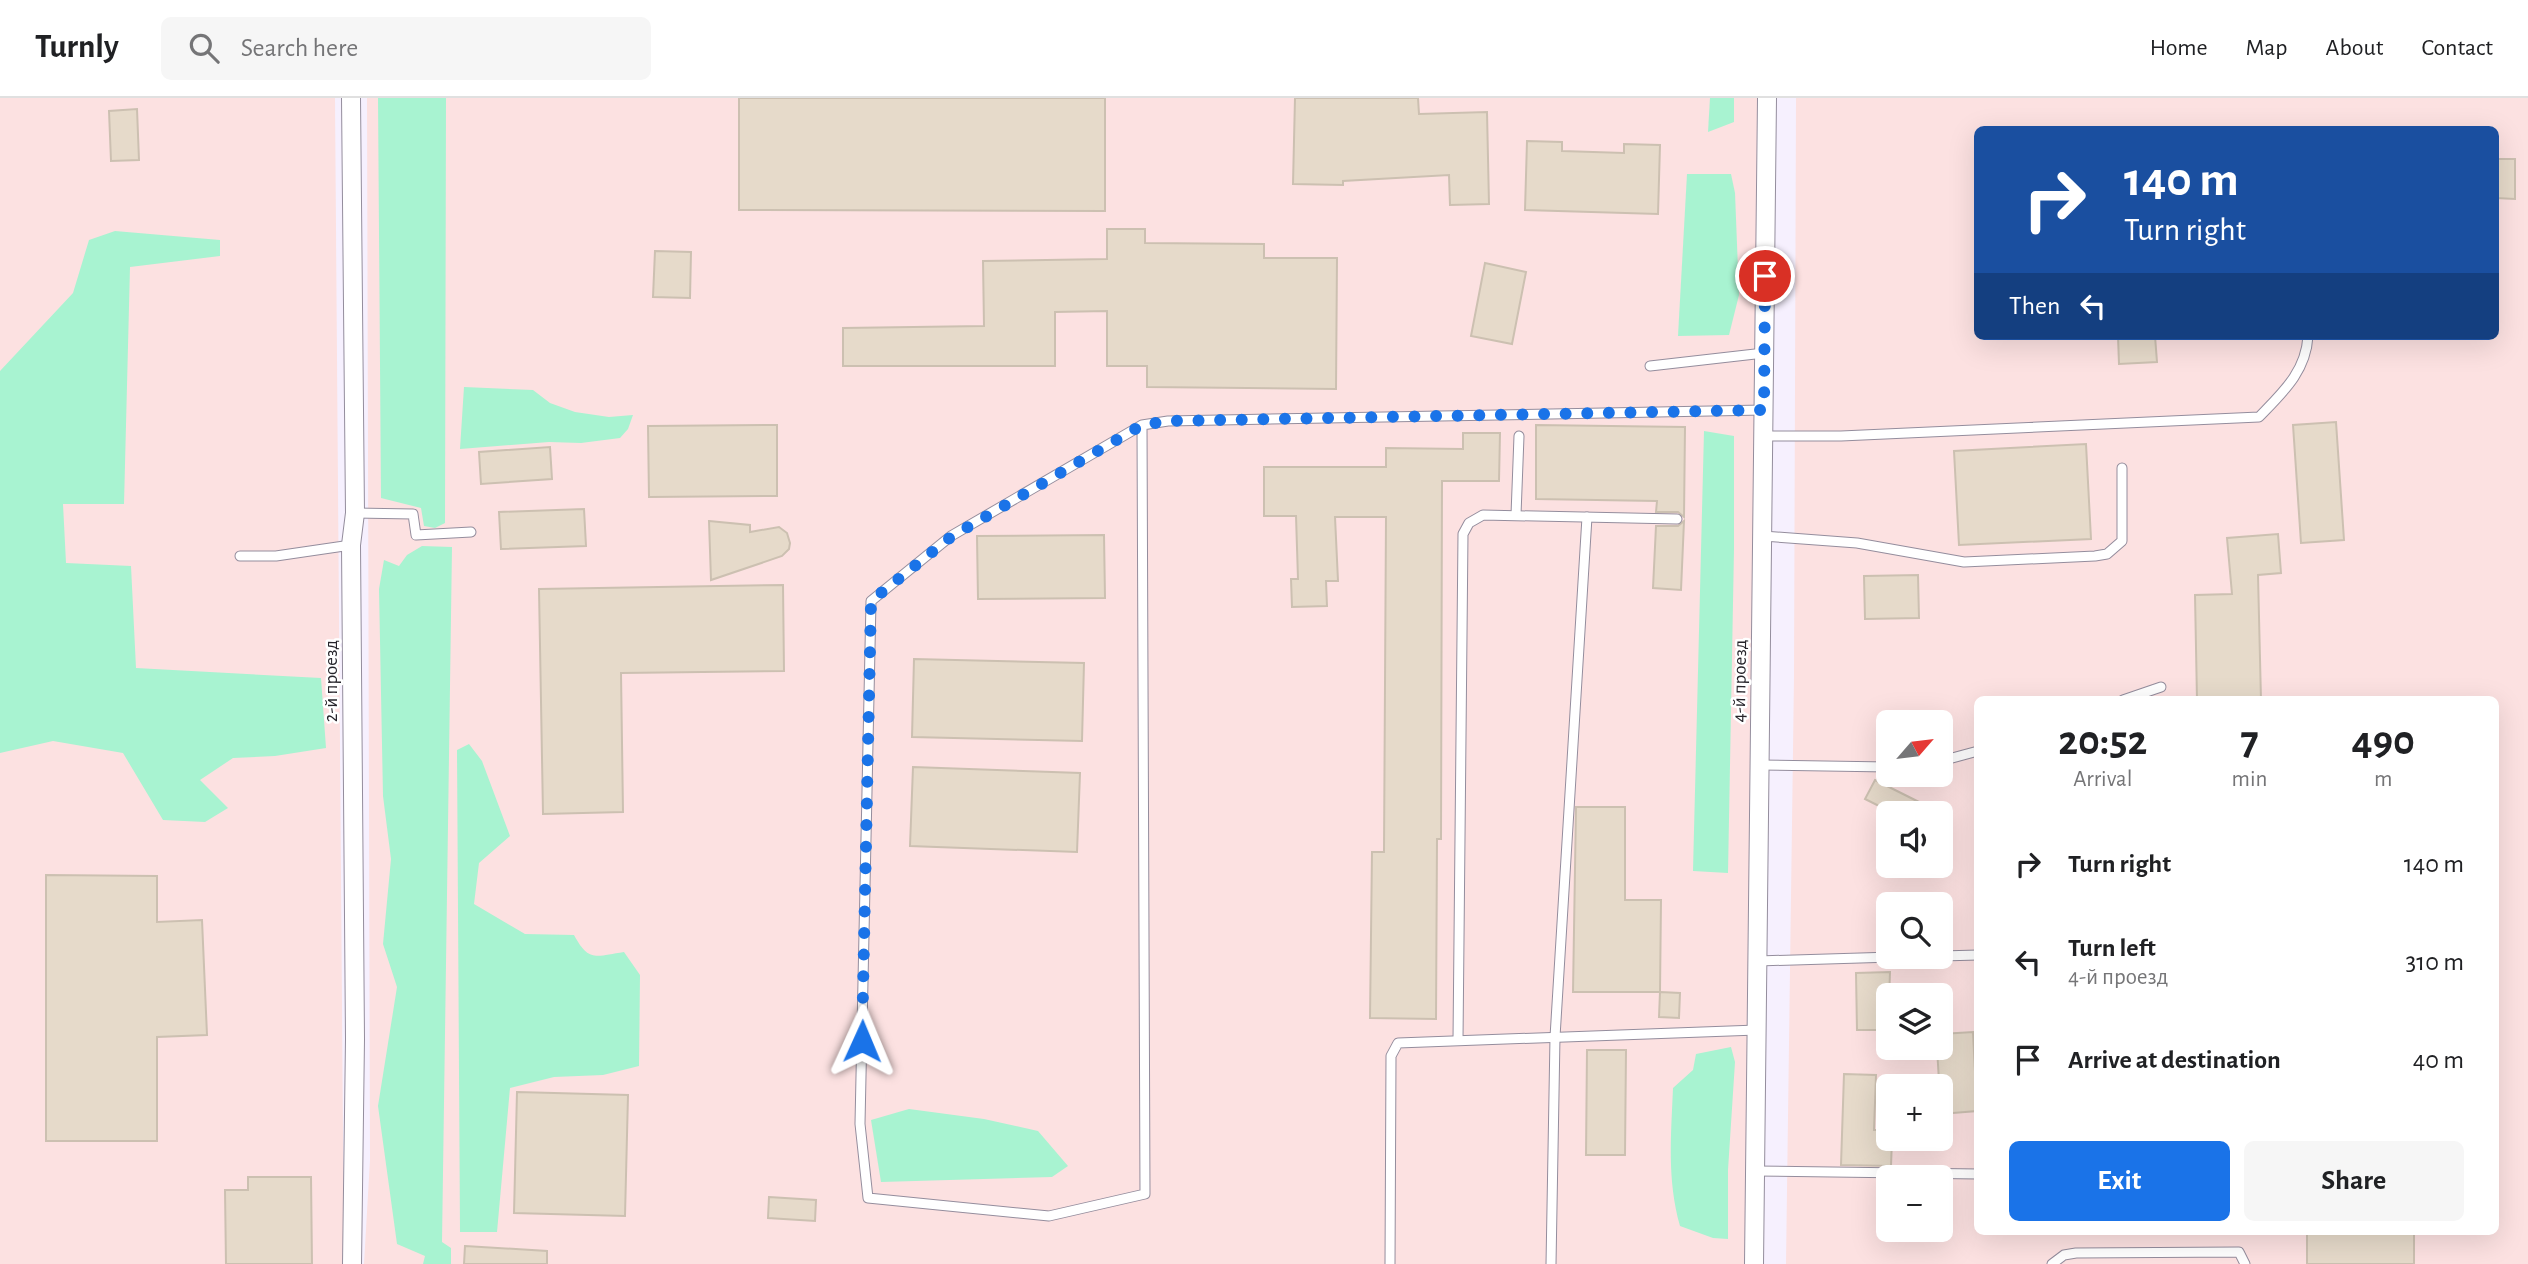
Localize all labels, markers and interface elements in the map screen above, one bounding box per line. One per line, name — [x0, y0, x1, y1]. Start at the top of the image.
search box — [161, 17, 651, 80]
icon: search — [185, 29, 223, 67]
text: Turnly — [35, 31, 119, 64]
text: Search here — [241, 35, 358, 61]
text: Home — [2150, 36, 2208, 60]
text: Map — [2246, 36, 2288, 60]
text: About — [2326, 36, 2383, 60]
text: Contact — [2421, 36, 2493, 60]
icon: right — [2009, 154, 2100, 245]
text: 140 m — [2124, 156, 2239, 205]
text: Turn right — [2124, 214, 2246, 246]
pin — [1735, 246, 1795, 306]
icon: arrive — [1746, 257, 1784, 295]
icon: left — [2074, 287, 2112, 325]
text: Then — [2009, 293, 2060, 319]
street label: 4-й проезд — [1730, 639, 1750, 723]
street label: 2-й проезд — [322, 640, 341, 722]
north arrow — [1876, 710, 1953, 788]
map controls — [1876, 710, 1953, 1242]
text: 20:52 — [2058, 720, 2147, 762]
text: 7 — [2240, 720, 2259, 762]
text: 490 — [2352, 720, 2415, 762]
text: Arrival — [2073, 768, 2132, 791]
text: min — [2232, 768, 2267, 791]
text: m — [2374, 768, 2392, 791]
button: sound — [1876, 801, 1953, 878]
icon: right — [2009, 845, 2047, 883]
text: Turn right — [2068, 851, 2171, 877]
text: 140 m — [2404, 851, 2464, 877]
button: search — [1876, 892, 1953, 969]
text: Turn left — [2068, 935, 2156, 961]
icon: left — [2009, 943, 2047, 981]
text: 310 m — [2406, 949, 2464, 975]
text: 4-й проезд — [2068, 966, 2168, 989]
button: layers — [1876, 983, 1953, 1060]
position arrow — [825, 1004, 899, 1078]
icon: arrive — [2009, 1041, 2047, 1079]
text: Arrive at destination — [2068, 1047, 2281, 1073]
text: 40 m — [2413, 1047, 2464, 1073]
button: + — [1876, 1074, 1953, 1151]
button: Exit — [2009, 1141, 2230, 1221]
button: Share — [2244, 1141, 2464, 1221]
button: − — [1876, 1165, 1953, 1242]

